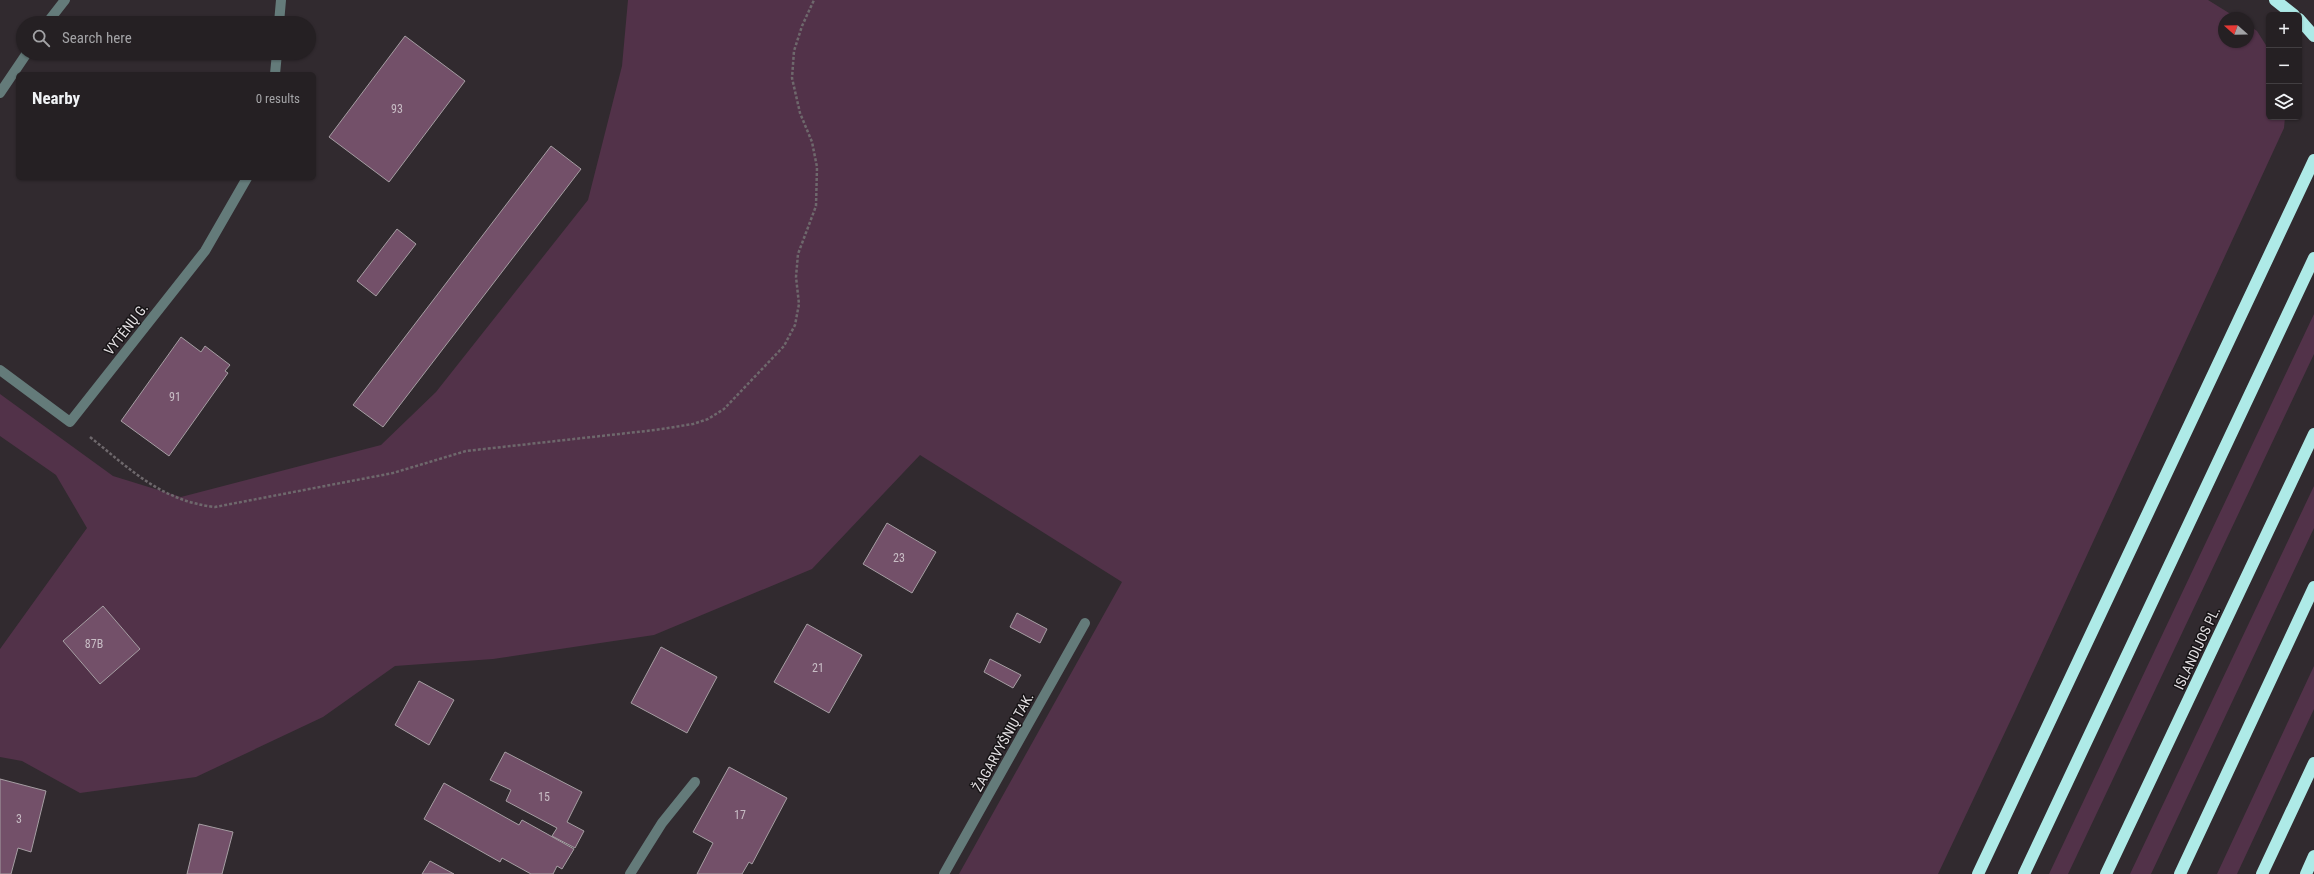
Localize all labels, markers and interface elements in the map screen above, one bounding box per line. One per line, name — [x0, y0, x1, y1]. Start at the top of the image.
north arrow — [2218, 12, 2254, 48]
map controls — [2266, 12, 2302, 120]
button: + — [2266, 12, 2302, 48]
search box — [16, 16, 316, 60]
icon: search — [30, 27, 52, 49]
text: Search here — [62, 29, 132, 47]
button: − — [2266, 48, 2302, 84]
button: layers — [2266, 84, 2302, 120]
text: Nearby — [32, 88, 80, 108]
text: 0 results — [256, 91, 300, 106]
house number: 93 — [391, 102, 403, 116]
street label: VYTĖNŲ G. — [101, 300, 151, 358]
house number: 91 — [169, 390, 181, 404]
house number: 23 — [893, 551, 905, 565]
street label: ISLANDIJOS PL. — [2171, 604, 2223, 692]
house number: 87B — [85, 637, 103, 651]
house number: 21 — [812, 661, 824, 675]
street label: ŽAGARVYŠNIŲ TAK. — [968, 689, 1037, 794]
house number: 15 — [538, 790, 550, 804]
house number: 17 — [734, 808, 746, 822]
house number: 3 — [16, 812, 22, 826]

